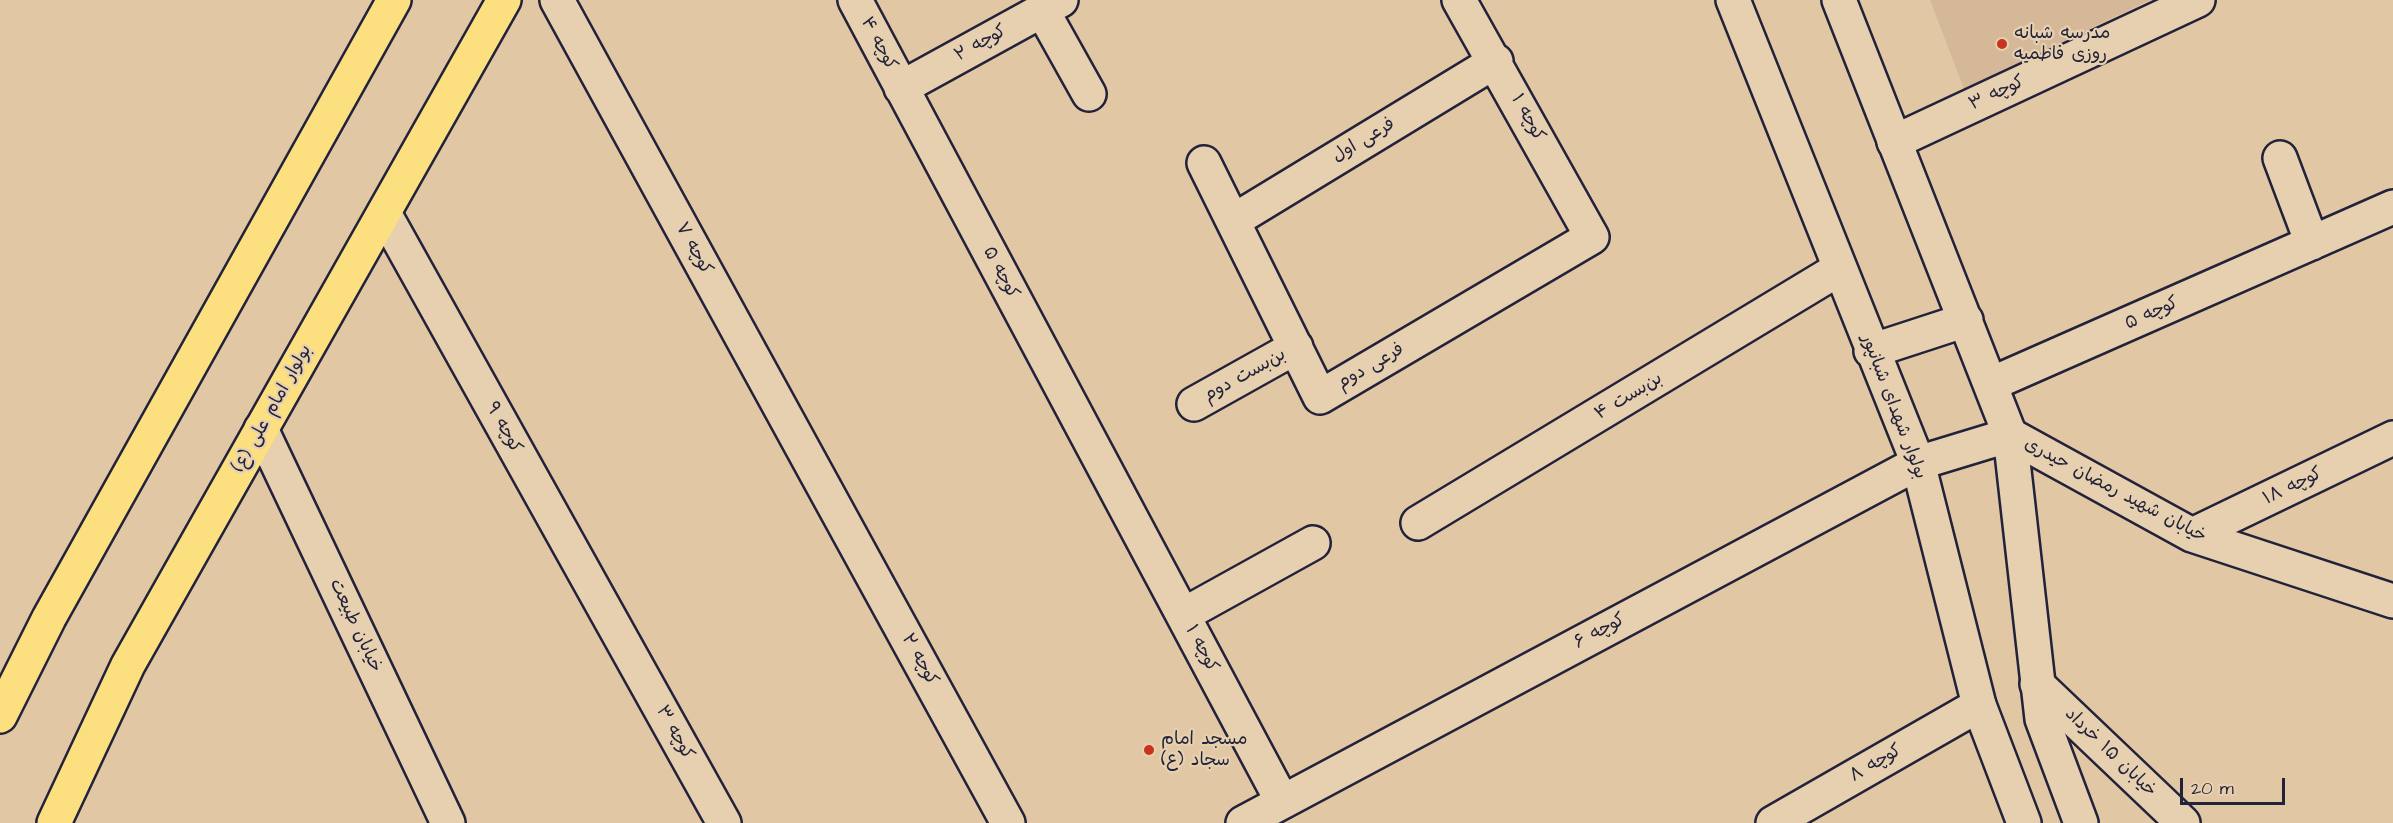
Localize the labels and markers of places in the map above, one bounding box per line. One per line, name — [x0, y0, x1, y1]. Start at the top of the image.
place label: مدرسه شبانه روزی فاطمیه — [2014, 23, 2110, 66]
marker: مدرسه شبانه روزی فاطمیه — [1995, 37, 2009, 51]
place label: مسجد امام سجاد (ع) — [1161, 729, 1247, 771]
marker: مسجد امام سجاد (ع) — [1142, 743, 1156, 757]

